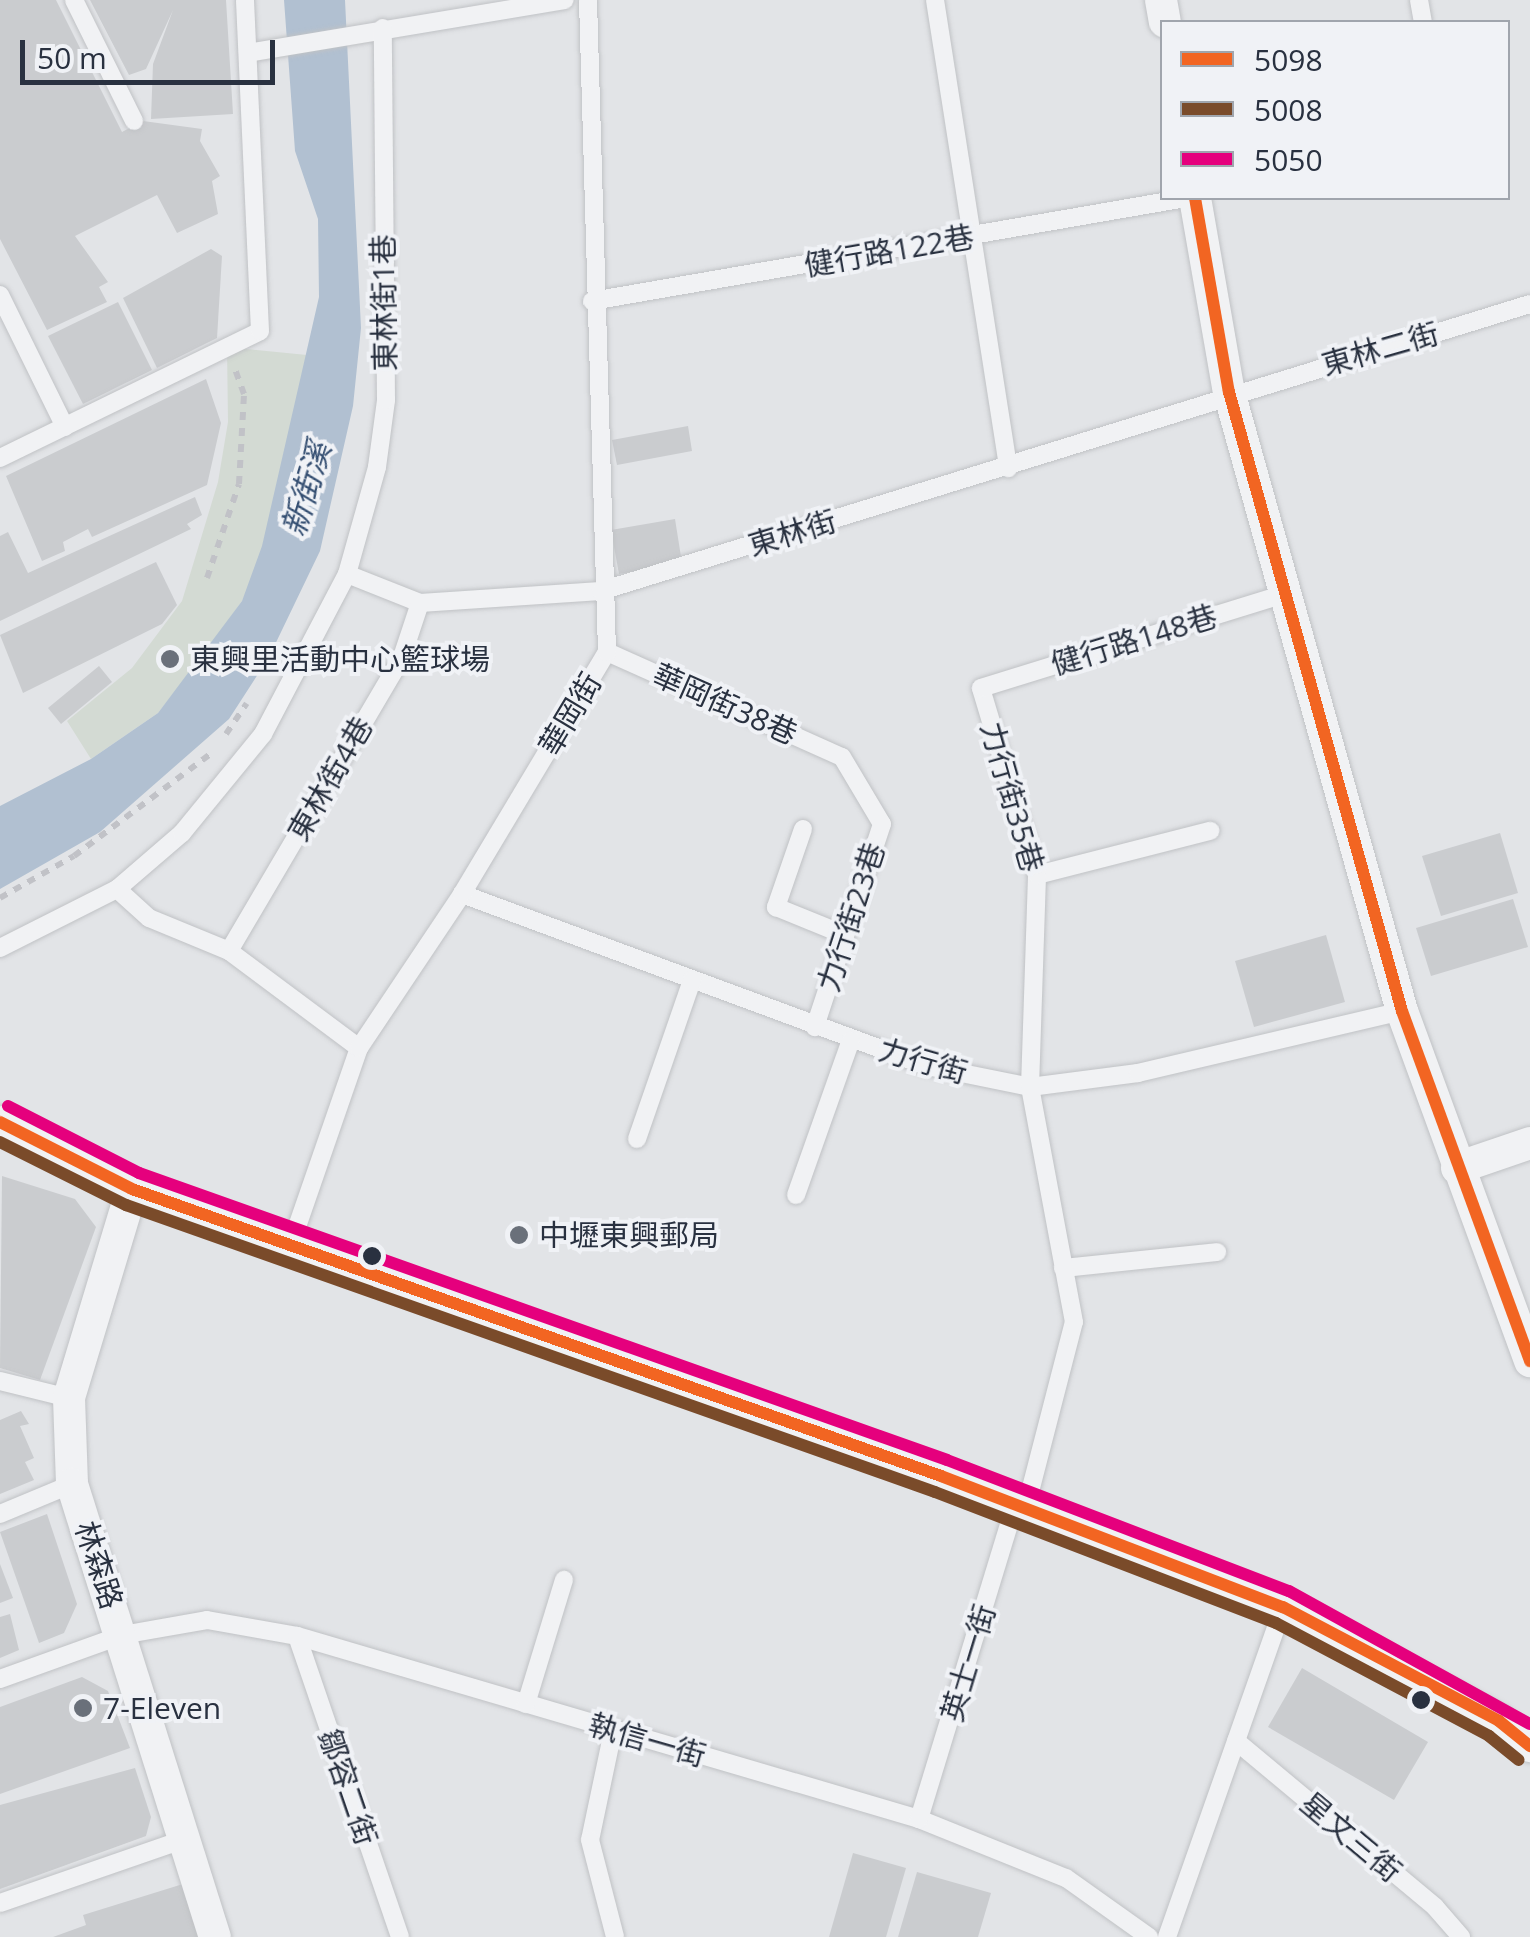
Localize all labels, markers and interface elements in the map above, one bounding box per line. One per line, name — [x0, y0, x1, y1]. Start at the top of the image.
scale bar — [25, 20, 280, 82]
legend — [1160, 20, 1510, 200]
text: 50 m — [37, 37, 107, 78]
text: 5098 — [1254, 39, 1323, 80]
text: 5008 — [1254, 89, 1323, 130]
text: 5050 — [1254, 139, 1323, 180]
street label: 健行路122巷 — [801, 218, 977, 284]
street label: 東林街1巷 — [365, 234, 403, 372]
street label: 東林二街 — [1317, 315, 1443, 383]
water label: 新街溪 — [274, 437, 338, 541]
street label: 東林街 — [744, 503, 840, 563]
street label: 健行路148巷 — [1047, 598, 1221, 682]
place label: 東興里活動中心籃球場 — [190, 641, 490, 677]
marker: 東興里活動中心籃球場 — [159, 648, 181, 670]
street label: 華岡街38巷 — [647, 656, 803, 752]
street label: 華岡街 — [531, 666, 609, 762]
street label: 東林街4巷 — [280, 711, 380, 847]
street label: 力行街35巷 — [973, 718, 1051, 876]
street label: 力行街23巷 — [810, 838, 892, 996]
street label: 力行街 — [875, 1031, 971, 1091]
place label: 中壢東興郵局 — [539, 1217, 719, 1253]
marker: 中壢東興郵局 — [508, 1224, 530, 1246]
unlabelled marker — [362, 1246, 382, 1266]
street label: 林森路 — [68, 1517, 130, 1613]
street label: 英士一街 — [933, 1600, 1003, 1726]
place label: 7-Eleven — [103, 1690, 221, 1726]
unlabelled marker — [1411, 1690, 1431, 1710]
marker: 7-Eleven — [72, 1697, 94, 1719]
street label: 執信一街 — [584, 1706, 710, 1774]
street label: 鄒容二街 — [311, 1724, 385, 1850]
street label: 星文三街 — [1293, 1785, 1409, 1889]

